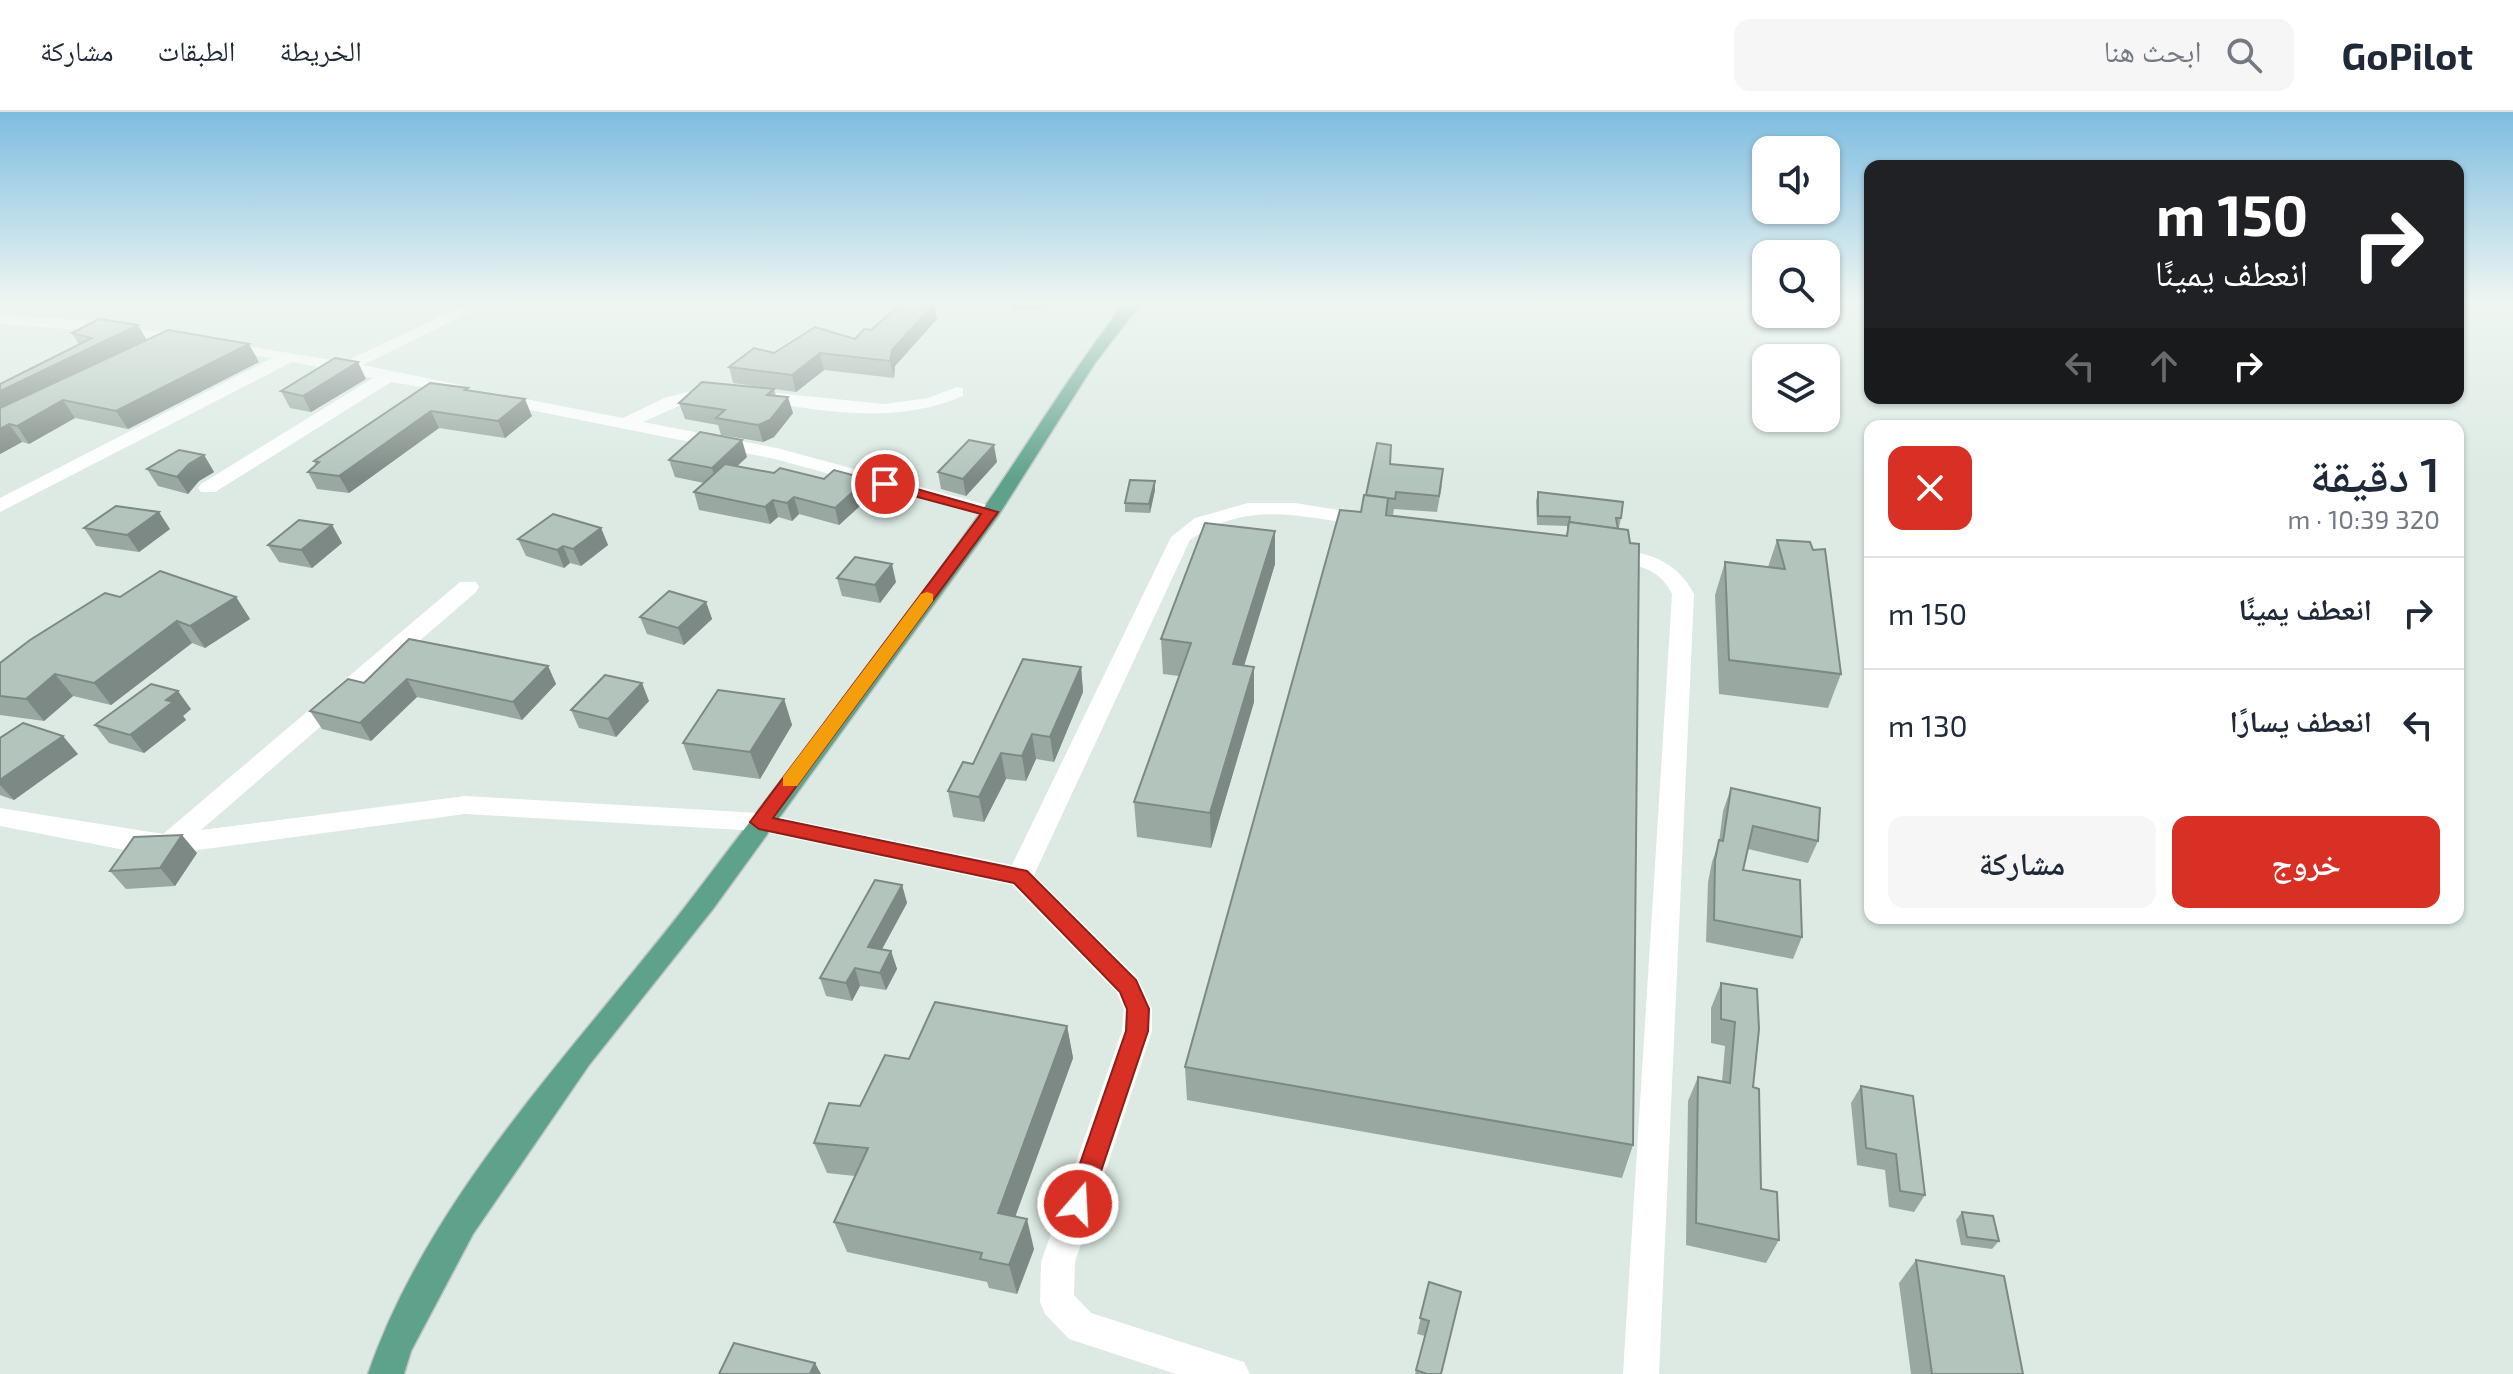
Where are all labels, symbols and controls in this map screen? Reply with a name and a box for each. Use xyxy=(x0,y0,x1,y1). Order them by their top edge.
search box xyxy=(1734,19,2294,91)
text: ابحث هنا xyxy=(2103,32,2202,68)
text: GoPilot xyxy=(2342,32,2473,78)
text: مشاركة xyxy=(40,33,114,67)
text: الطبقات xyxy=(158,33,235,67)
text: الخريطة xyxy=(279,33,362,67)
icon: search xyxy=(2222,33,2266,77)
map controls xyxy=(1752,136,1840,432)
button: sound xyxy=(1752,136,1840,224)
text: 150 m xyxy=(2156,180,2308,247)
icon: right xyxy=(2336,192,2440,296)
button: search xyxy=(1752,240,1840,328)
text: انعطف يمينًا xyxy=(2155,250,2308,293)
button: layers xyxy=(1752,344,1840,432)
icon: left xyxy=(2058,344,2102,388)
icon: ahead xyxy=(2142,344,2186,388)
icon: right xyxy=(2226,344,2270,388)
text: 1 دقيقة xyxy=(2310,444,2440,502)
button: close xyxy=(1888,446,1972,530)
pin xyxy=(851,450,919,518)
icon: arrive xyxy=(863,462,907,506)
text: 320 m · 10:39 xyxy=(2287,503,2440,534)
text: انعطف يمينًا xyxy=(2238,590,2372,626)
icon: right xyxy=(2396,591,2440,635)
text: 150 m xyxy=(1888,595,1967,631)
text: انعطف يسارًا xyxy=(2230,702,2372,738)
icon: left xyxy=(2396,703,2440,747)
text: 130 m xyxy=(1888,707,1968,743)
button: مشاركة xyxy=(1888,816,2156,908)
button: خروج xyxy=(2172,816,2440,908)
position arrow xyxy=(1036,1162,1120,1246)

